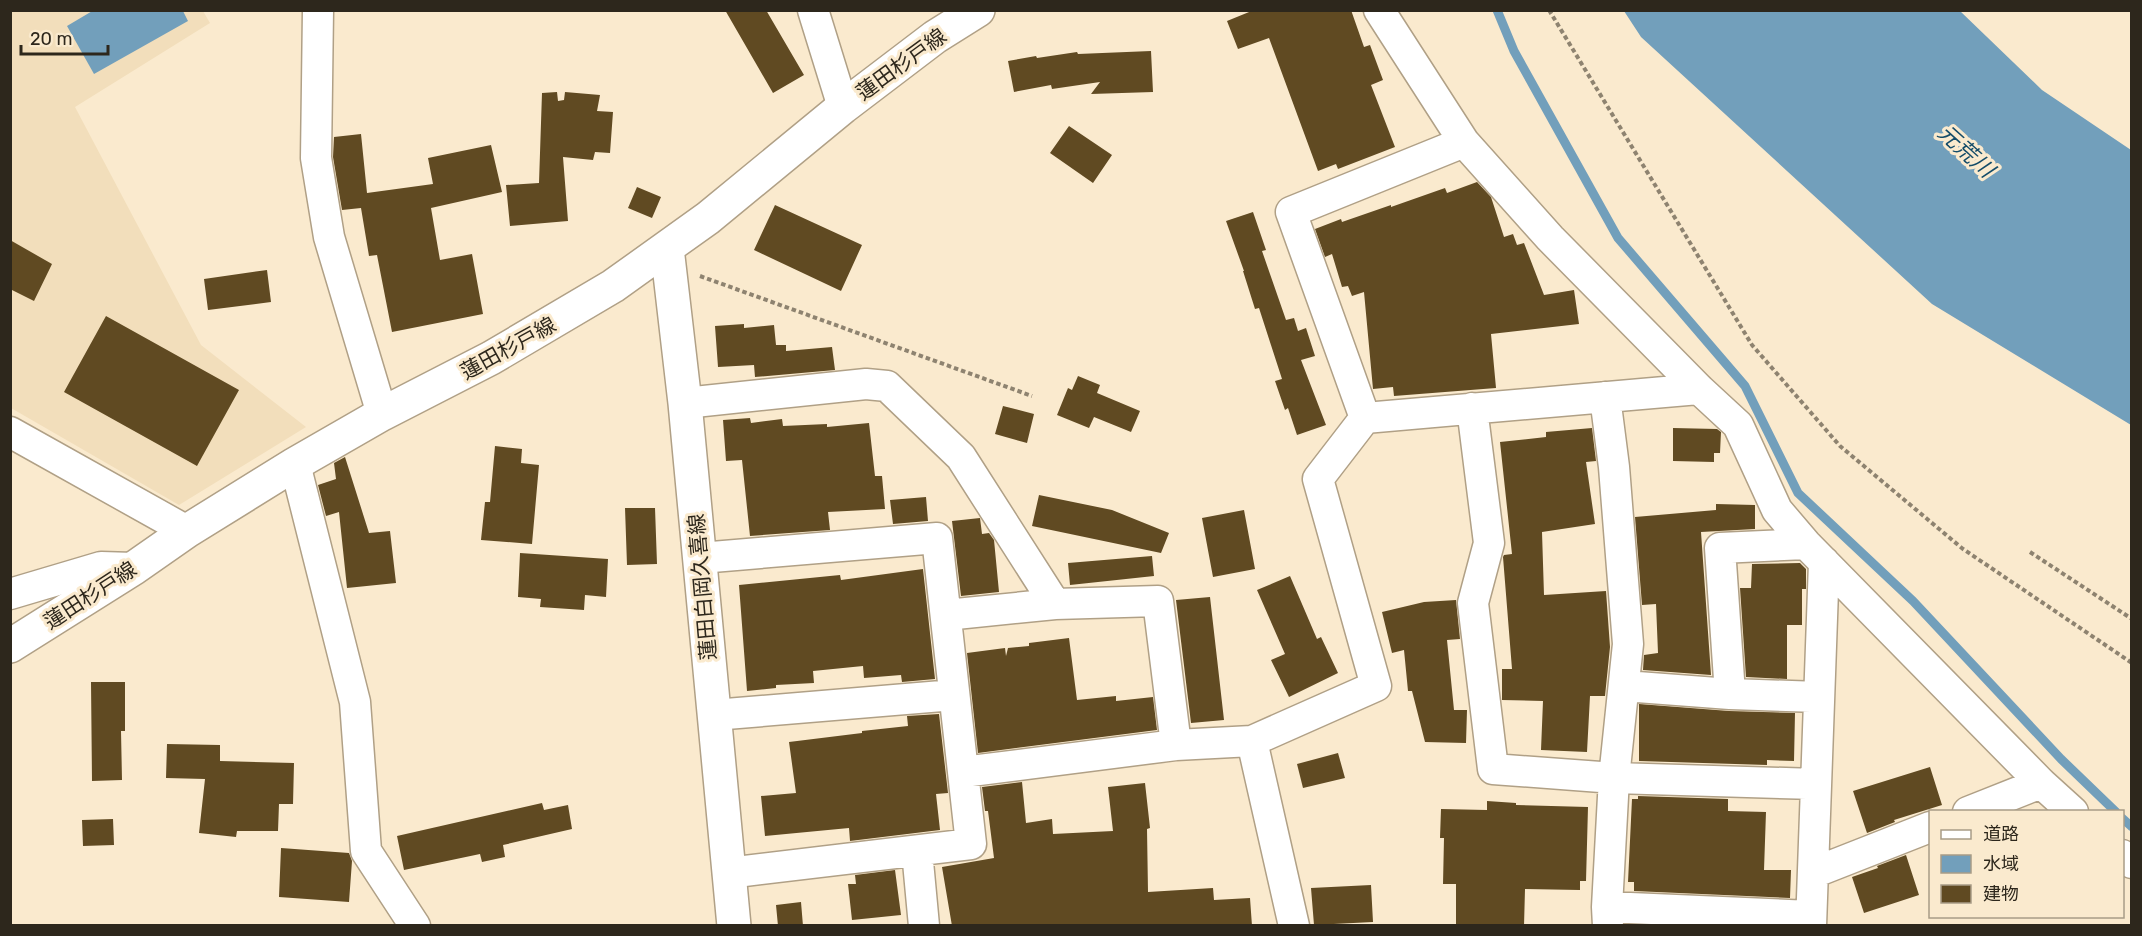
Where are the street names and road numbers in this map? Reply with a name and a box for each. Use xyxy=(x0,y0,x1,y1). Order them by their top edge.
street label: 蓮田杉戸線 xyxy=(851,23,951,105)
street label: 蓮田杉戸線 xyxy=(456,312,560,384)
street label: 蓮田白岡久喜線 xyxy=(683,513,721,661)
street label: 蓮田杉戸線 xyxy=(39,556,141,634)

